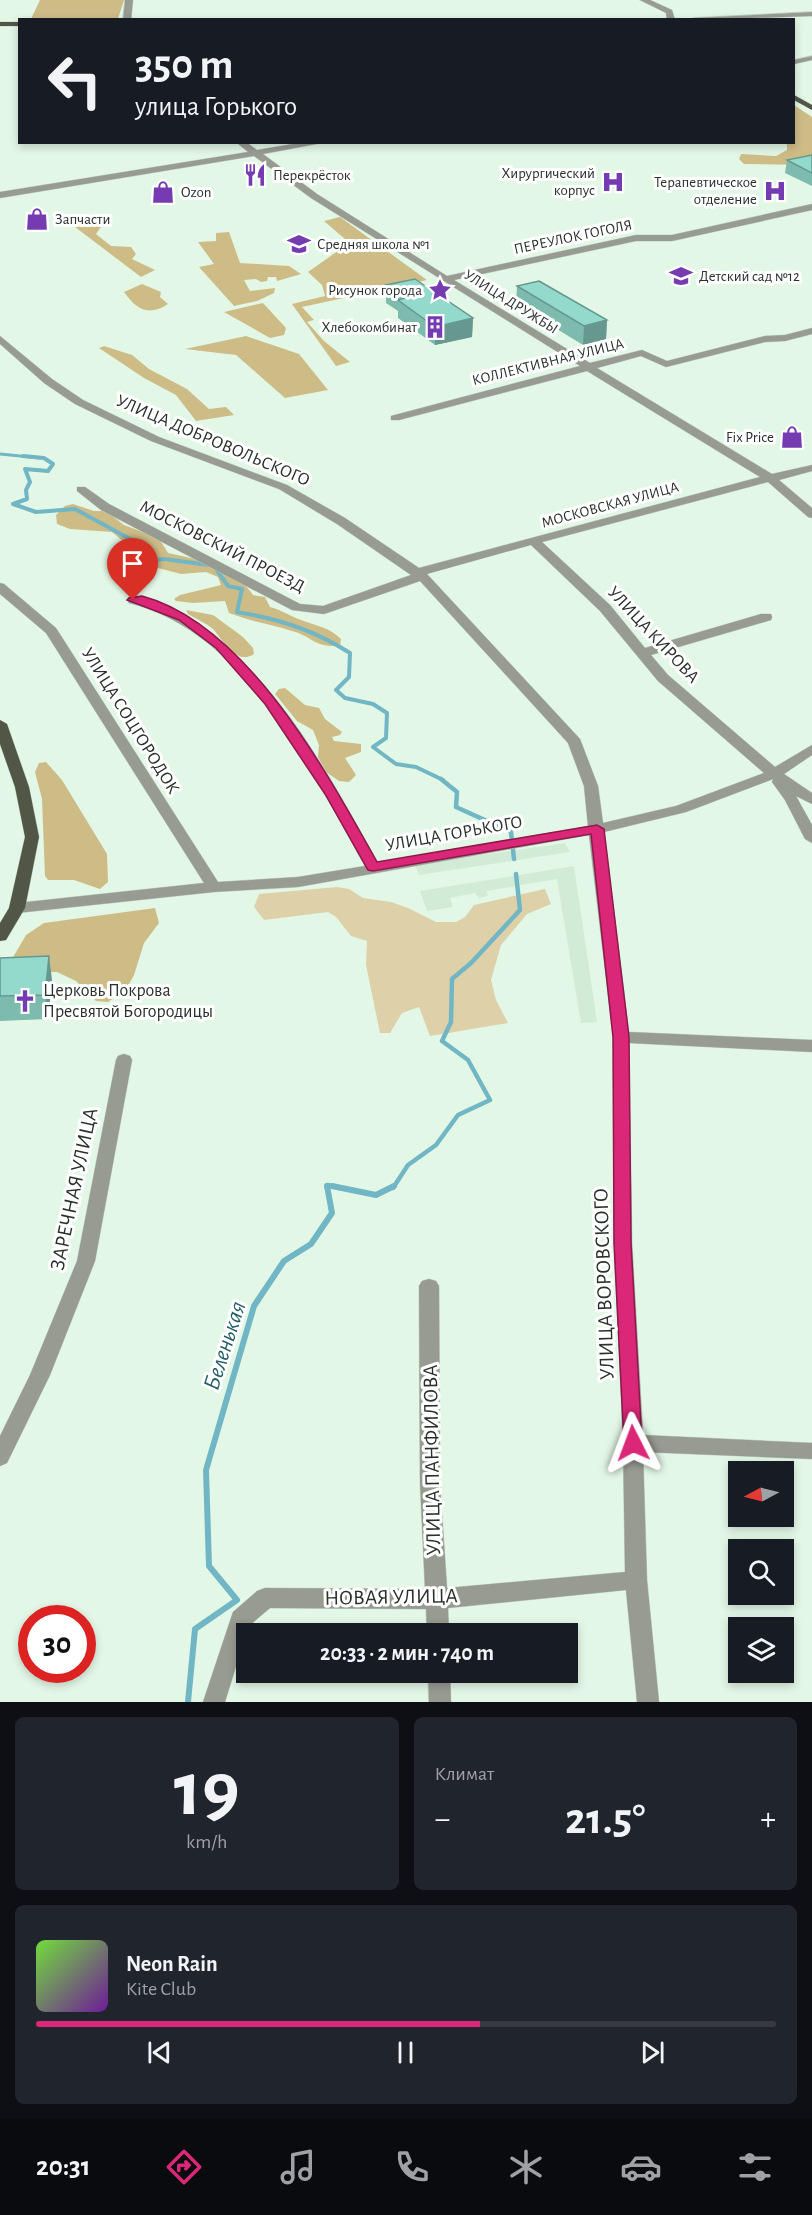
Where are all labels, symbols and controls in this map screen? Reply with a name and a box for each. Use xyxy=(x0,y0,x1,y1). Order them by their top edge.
icon: left xyxy=(36,42,114,120)
text: 350 m xyxy=(135,44,233,86)
text: улица Горького xyxy=(135,93,297,120)
restaurant icon: Перекрёсток xyxy=(242,162,268,188)
place label: Хирургический корпус xyxy=(502,166,595,198)
place label: Перекрёсток xyxy=(273,168,351,183)
hospital icon: Хирургический корпус xyxy=(600,169,626,195)
place label: Терапевтическое отделение xyxy=(654,175,757,207)
hospital icon: Терапевтическое отделение xyxy=(762,178,788,204)
shop icon: Ozon xyxy=(150,179,176,205)
place label: Ozon xyxy=(181,185,211,200)
shop icon: Запчасти xyxy=(24,206,50,232)
place label: Запчасти xyxy=(55,212,110,227)
street label: ПЕРЕУЛОК ГОГОЛЯ xyxy=(512,217,634,257)
school or university icon: Средняя школа №1 xyxy=(286,231,312,257)
place label: Средняя школа №1 xyxy=(317,237,430,252)
school or university icon: Детский сад №12 xyxy=(668,263,694,289)
street label: УЛИЦА ДРУЖБЫ xyxy=(462,267,560,337)
place label: Детский сад №12 xyxy=(699,269,800,284)
place icon: Рисунок города xyxy=(427,277,453,303)
place label: Рисунок города xyxy=(328,283,422,298)
building icon: Хлебокомбинат xyxy=(422,314,448,340)
place label: Хлебокомбинат xyxy=(322,320,418,335)
street label: КОЛЛЕКТИВНАЯ УЛИЦА xyxy=(471,336,626,388)
street label: УЛИЦА ДОБРОВОЛЬСКОГО xyxy=(113,392,313,490)
shop icon: Fix Price xyxy=(779,424,805,450)
place label: Fix Price xyxy=(726,430,774,445)
street label: МОСКОВСКАЯ УЛИЦА xyxy=(540,479,680,531)
street label: МОСКОВСКИЙ ПРОЕЗД xyxy=(137,496,308,596)
pin xyxy=(107,538,158,600)
icon: arrive xyxy=(116,547,149,580)
street label: УЛИЦА КИРОВА xyxy=(604,583,702,687)
street label: УЛИЦА СОЦГОРОДОК xyxy=(78,645,183,798)
street label: УЛИЦА ГОРЬКОГО xyxy=(384,813,524,855)
place label: Церковь Покрова Пресвятой Богородицы xyxy=(43,982,213,1021)
church icon: Церковь Покрова Пресвятой Богородицы xyxy=(12,988,38,1014)
street label: ЗАРЕЧНАЯ УЛИЦА xyxy=(47,1106,101,1272)
street label: УЛИЦА ВОРОВСКОГО xyxy=(590,1188,618,1380)
water label: Беленькая xyxy=(199,1299,251,1393)
street label: УЛИЦА ПАНФИЛОВА xyxy=(420,1364,444,1556)
position arrow xyxy=(601,1411,665,1475)
north arrow xyxy=(728,1461,794,1527)
map controls xyxy=(728,1461,794,1683)
button: search xyxy=(728,1539,794,1605)
street label: НОВАЯ УЛИЦА xyxy=(324,1585,458,1609)
speed limit sign: 30 xyxy=(18,1605,96,1683)
button: layers xyxy=(728,1617,794,1683)
text: 20:33 · 2 мин · 740 m xyxy=(320,1642,494,1664)
text: 19 xyxy=(174,1752,240,1830)
text: Климат xyxy=(435,1764,494,1784)
text: 21.5° xyxy=(565,1797,645,1842)
text: − xyxy=(435,1803,450,1836)
text: + xyxy=(760,1803,776,1836)
text: km/h xyxy=(186,1832,227,1852)
text: Neon Rain xyxy=(126,1953,218,1975)
text: Kite Club xyxy=(126,1979,196,1999)
icon: previous xyxy=(143,2036,176,2069)
icon: pause xyxy=(389,2036,422,2069)
icon: next xyxy=(636,2036,669,2069)
icon: directions xyxy=(163,2146,205,2188)
icon: music xyxy=(277,2146,319,2188)
icon: phone xyxy=(391,2146,433,2188)
icon: climate xyxy=(505,2146,547,2188)
icon: car xyxy=(620,2146,662,2188)
icon: filters xyxy=(734,2146,776,2188)
text: 20:31 xyxy=(36,2153,90,2180)

